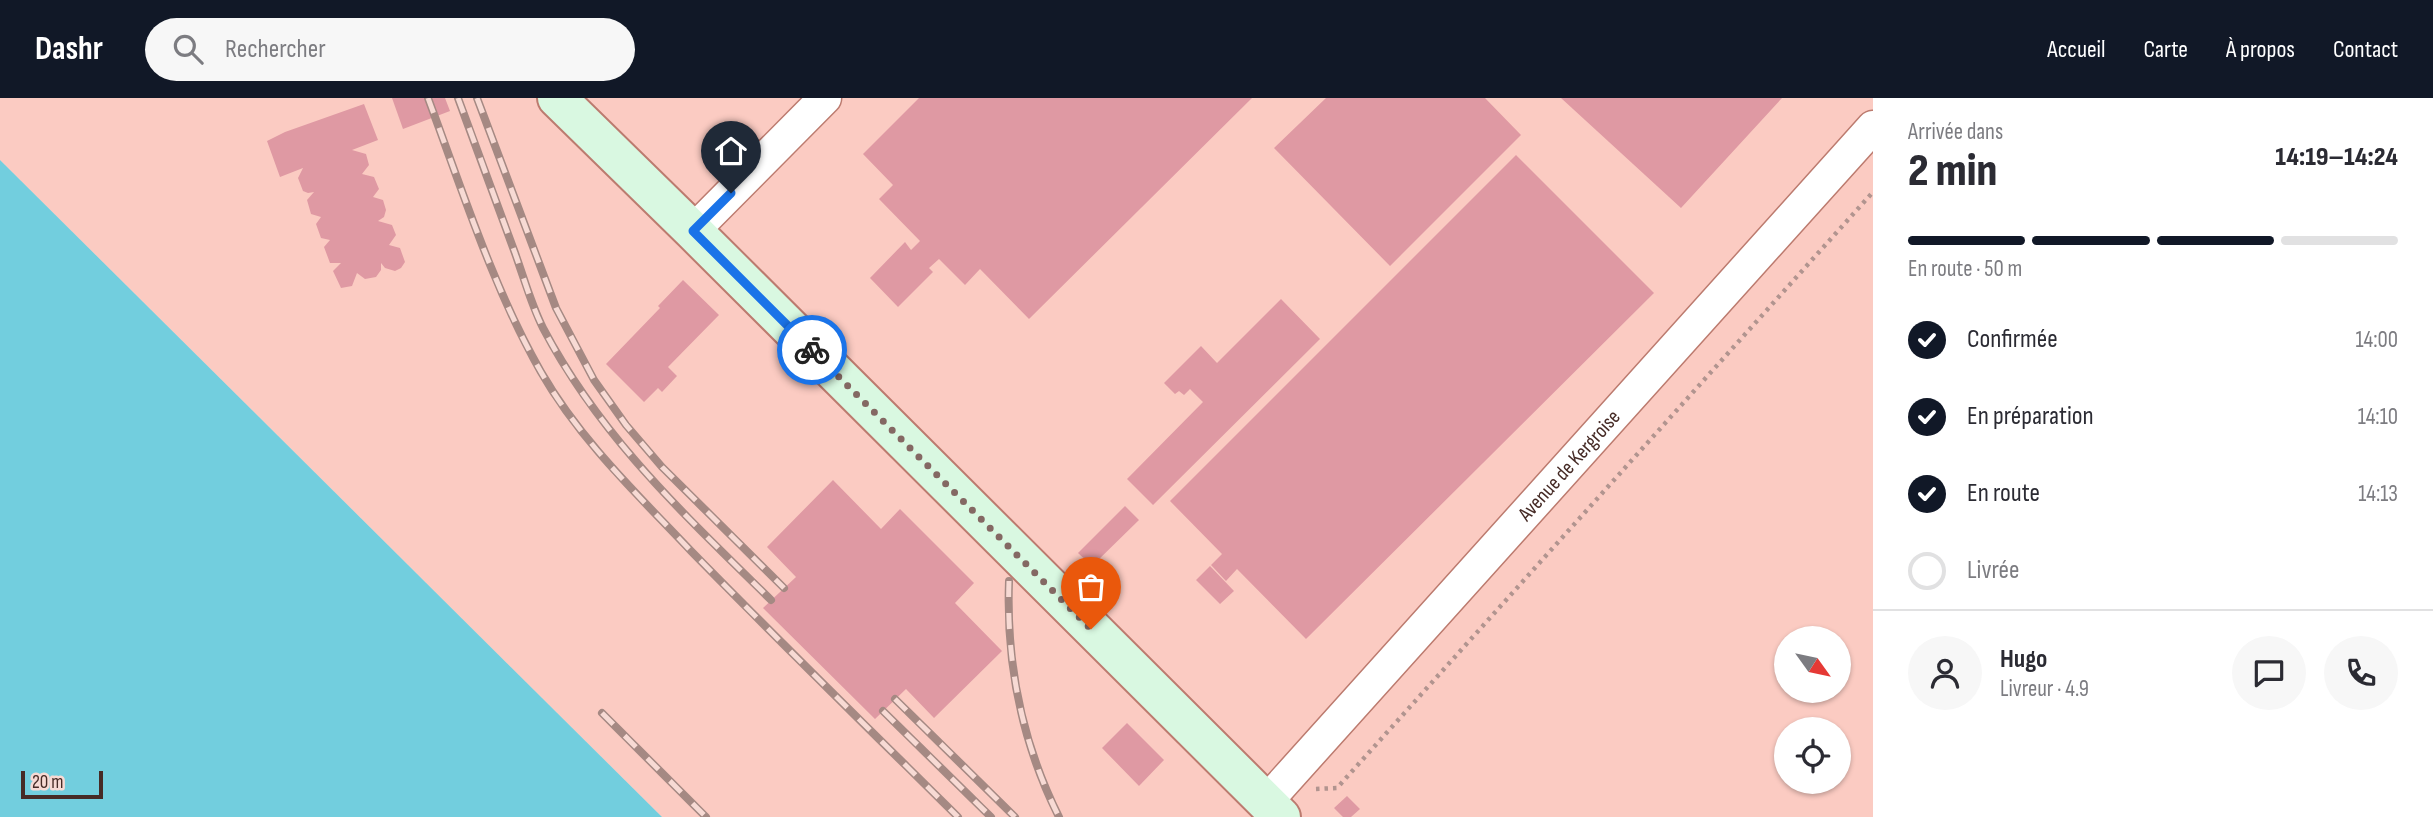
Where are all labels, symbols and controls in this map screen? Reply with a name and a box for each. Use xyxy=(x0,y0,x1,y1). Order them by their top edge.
search box xyxy=(145,18,635,81)
text: Dashr xyxy=(35,29,103,69)
icon: search xyxy=(169,30,207,68)
text: Rechercher xyxy=(225,34,326,65)
text: Accueil xyxy=(2047,35,2106,64)
text: Carte xyxy=(2144,35,2188,64)
text: À propos xyxy=(2226,35,2295,64)
text: Contact xyxy=(2333,35,2398,64)
text: Arrivée dans xyxy=(1908,118,2003,146)
pin xyxy=(701,121,761,193)
icon: home xyxy=(712,132,750,170)
text: 14:19–14:24 xyxy=(2275,142,2398,173)
text: 2 min xyxy=(1908,144,1997,199)
text: En route · 50 m xyxy=(1908,255,2022,283)
courier xyxy=(777,315,847,385)
icon: check xyxy=(1908,321,1946,359)
text: Confirmée xyxy=(1967,324,2058,355)
text: 14:00 xyxy=(2355,326,2398,354)
icon: bike xyxy=(793,331,831,369)
icon: check xyxy=(1908,398,1946,436)
text: En préparation xyxy=(1967,401,2094,432)
text: 14:10 xyxy=(2358,403,2398,431)
street label: Avenue de Kergroise xyxy=(1512,405,1626,527)
icon: check xyxy=(1908,475,1946,513)
text: En route xyxy=(1967,478,2040,509)
text: 14:13 xyxy=(2358,480,2398,508)
text: Livrée xyxy=(1967,555,2019,586)
pin xyxy=(1061,557,1121,629)
icon: bag xyxy=(1072,568,1110,606)
north arrow xyxy=(1774,626,1852,704)
map controls xyxy=(1774,626,1851,794)
button: person xyxy=(1908,636,1982,710)
button: chat xyxy=(2232,636,2306,710)
button: phone xyxy=(2324,636,2398,710)
text: Hugo xyxy=(2000,644,2047,675)
text: Livreur · 4.9 xyxy=(2000,675,2089,703)
button: locate xyxy=(1774,717,1851,794)
scale bar xyxy=(21,768,103,800)
text: 20 m xyxy=(32,771,64,794)

